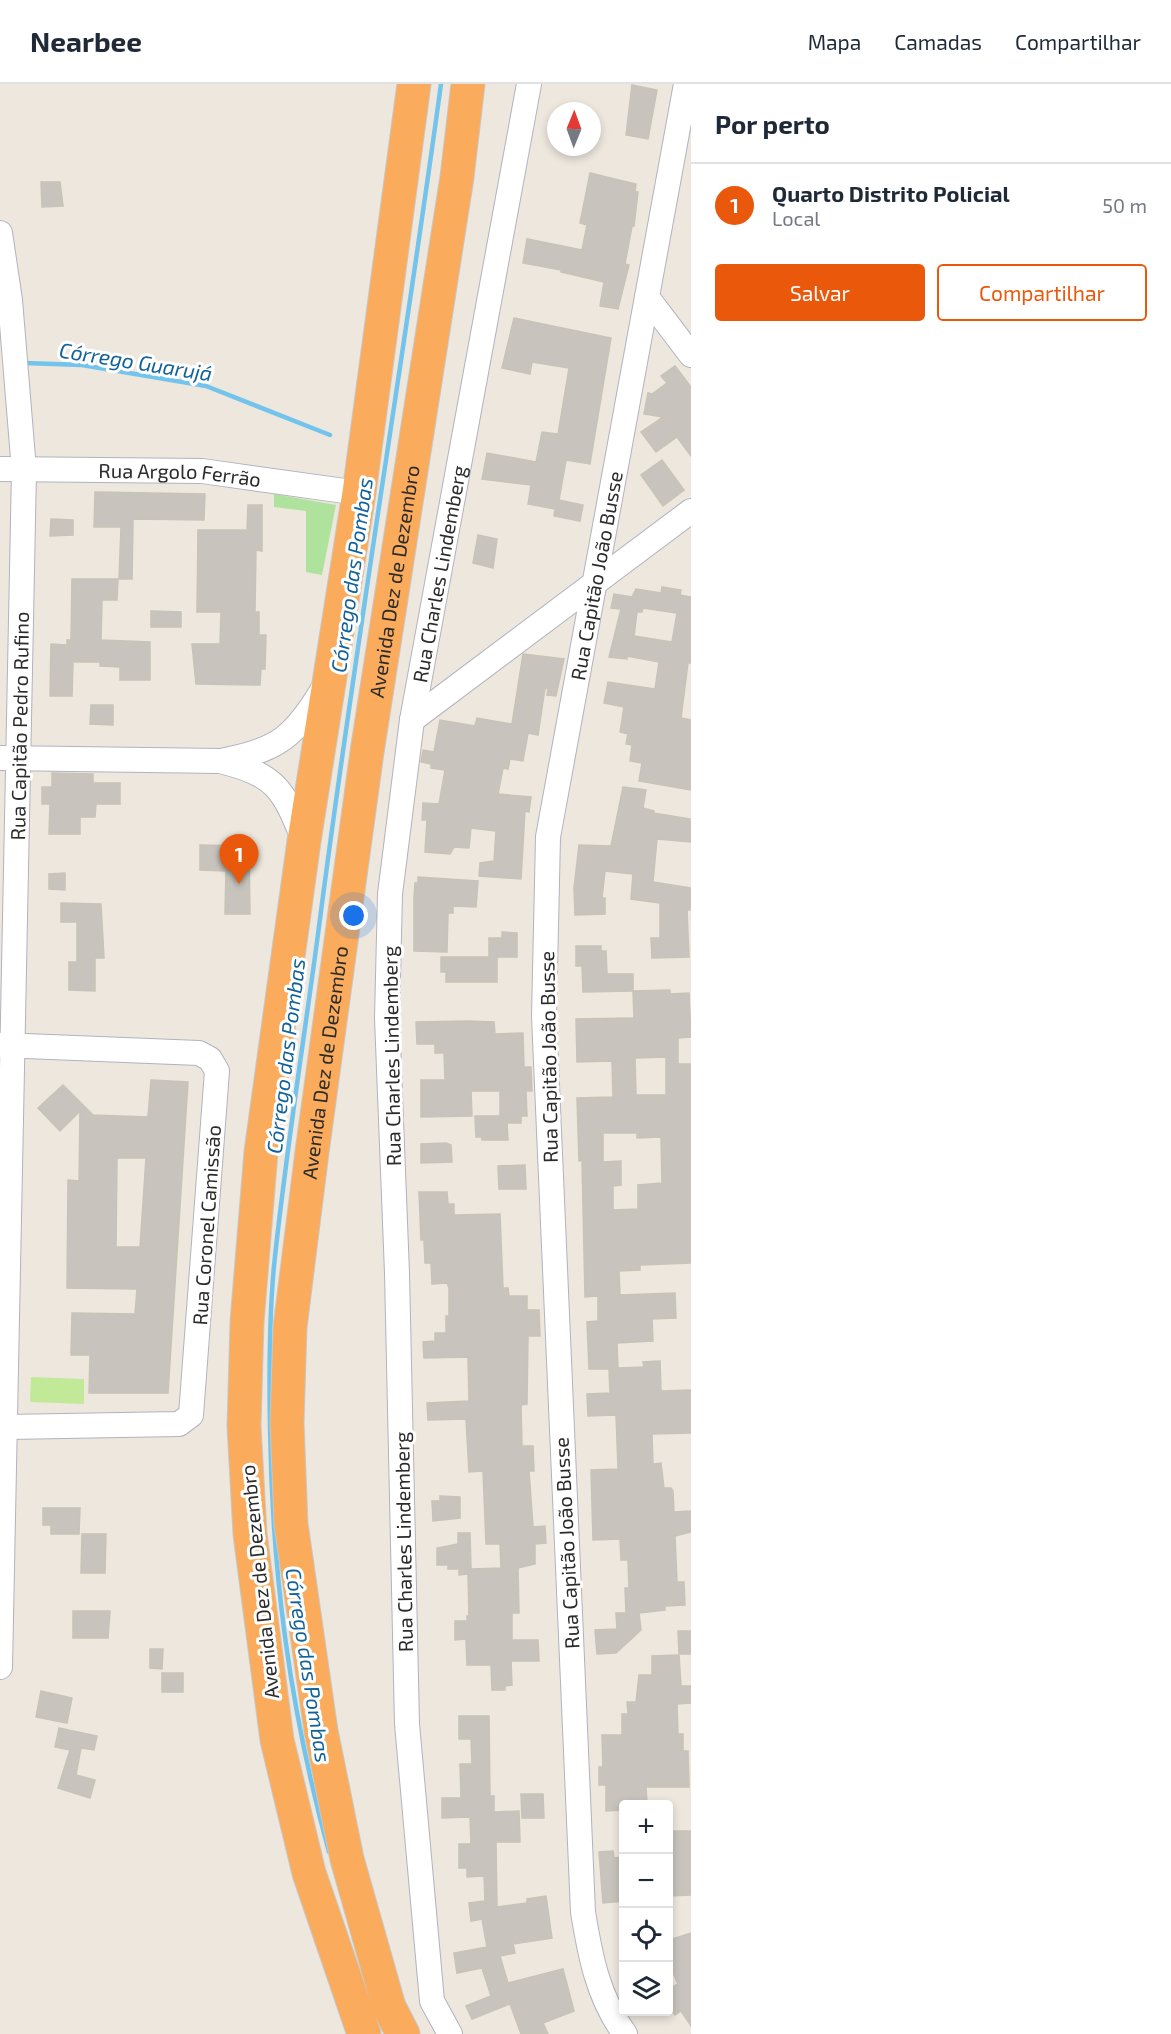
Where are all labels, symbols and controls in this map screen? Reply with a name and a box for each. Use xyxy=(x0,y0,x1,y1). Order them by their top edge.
text: Nearbee xyxy=(30,24,142,58)
text: Mapa xyxy=(808,29,861,54)
text: Camadas xyxy=(894,29,982,54)
text: Compartilhar xyxy=(1015,29,1141,54)
north arrow xyxy=(547,102,601,156)
text: Por perto xyxy=(715,108,830,139)
text: Quarto Distrito Policial xyxy=(772,180,1010,206)
text: 1 xyxy=(730,193,739,217)
text: 50 m xyxy=(1102,193,1147,217)
text: Local xyxy=(772,206,820,230)
button: Salvar xyxy=(715,264,925,321)
button: Compartilhar xyxy=(937,264,1147,321)
water label: Córrego Guarujá xyxy=(58,337,214,386)
street label: Rua Argolo Ferrão xyxy=(98,458,263,491)
street label: Avenida Dez de Dezembro xyxy=(364,463,424,699)
street label: Rua Charles Lindemberg xyxy=(407,463,471,685)
street label: Rua Capitão João Busse xyxy=(565,469,627,682)
water label: Córrego das Pombas xyxy=(325,476,377,674)
street label: Rua Capitão Pedro Rufino xyxy=(5,611,33,841)
pin: 1 xyxy=(220,834,258,884)
your location xyxy=(339,901,368,930)
street label: Avenida Dez de Dezembro xyxy=(297,944,352,1180)
street label: Rua Charles Lindemberg xyxy=(377,946,405,1166)
street label: Rua Capitão João Busse xyxy=(534,951,562,1163)
water label: Córrego das Pombas xyxy=(261,957,309,1155)
street label: Rua Coronel Camissão xyxy=(187,1124,225,1326)
street label: Rua Charles Lindemberg xyxy=(389,1432,417,1652)
street label: Rua Capitão João Busse xyxy=(548,1437,584,1649)
street label: Avenida Dez de Dezembro xyxy=(235,1464,283,1700)
water label: Córrego das Pombas xyxy=(281,1566,337,1764)
map controls xyxy=(619,1800,673,2016)
button: + xyxy=(619,1800,673,1854)
button: − xyxy=(619,1854,673,1908)
button: locate xyxy=(619,1908,673,1962)
button: layers xyxy=(619,1962,673,2016)

